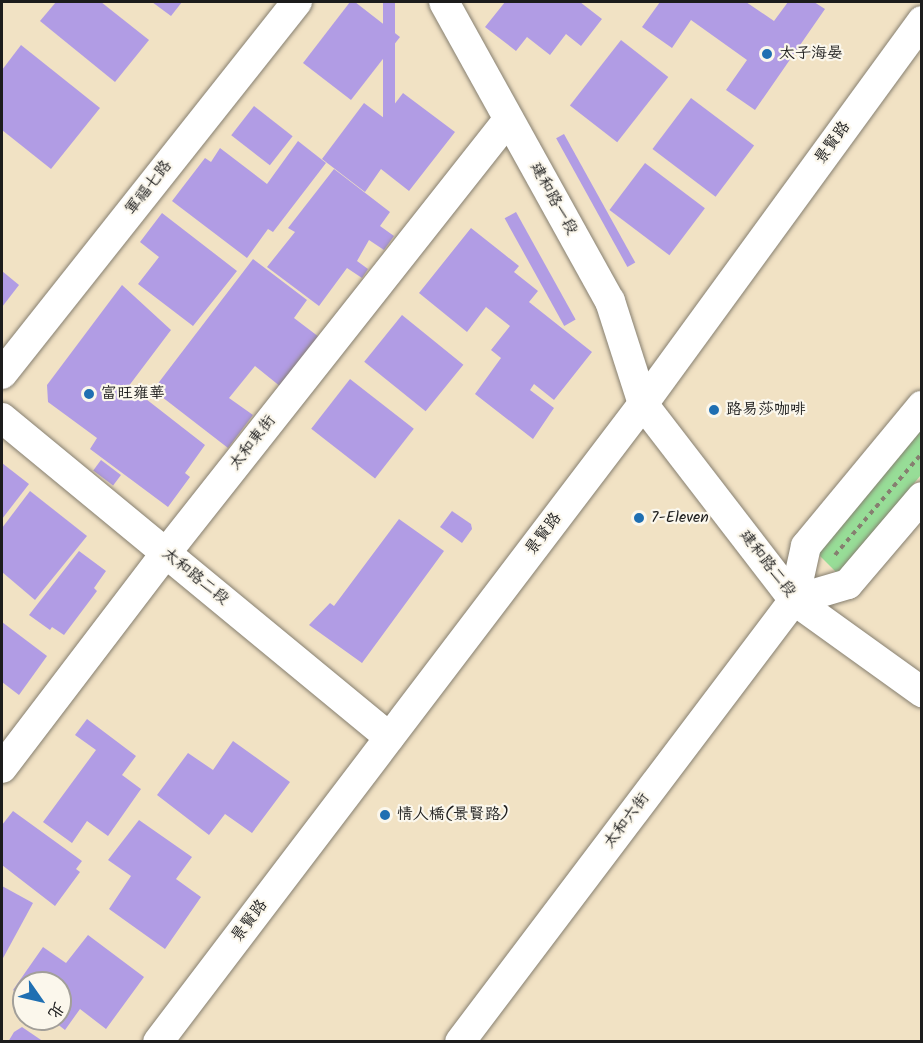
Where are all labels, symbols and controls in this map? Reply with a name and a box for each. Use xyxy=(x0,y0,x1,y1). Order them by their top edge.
place label: 太子海晏 xyxy=(779,44,843,64)
marker: 太子海晏 xyxy=(760,47,774,61)
street label: 景賢路 xyxy=(811,118,855,168)
street label: 軍福七路 xyxy=(122,157,176,219)
street label: 建和路一段 xyxy=(525,159,581,239)
place label: 富旺雍華 xyxy=(101,384,165,404)
marker: 富旺雍華 xyxy=(82,387,96,401)
place label: 路易莎咖啡 xyxy=(726,400,806,420)
marker: 路易莎咖啡 xyxy=(707,403,721,417)
street label: 太和東街 xyxy=(226,412,280,474)
place label: 7-Eleven xyxy=(651,508,709,528)
street label: 景賢路 xyxy=(522,509,566,559)
marker: 7-Eleven xyxy=(632,511,646,525)
street label: 建和路二段 xyxy=(735,527,799,601)
street label: 太和路二段 xyxy=(158,544,232,610)
street label: 太和六街 xyxy=(600,790,654,852)
place label: 情人橋(景賢路) xyxy=(397,805,509,825)
marker: 情人橋(景賢路) xyxy=(378,808,392,822)
street label: 景賢路 xyxy=(228,896,272,946)
north arrow xyxy=(12,971,72,1031)
text: 北 xyxy=(41,997,71,1024)

